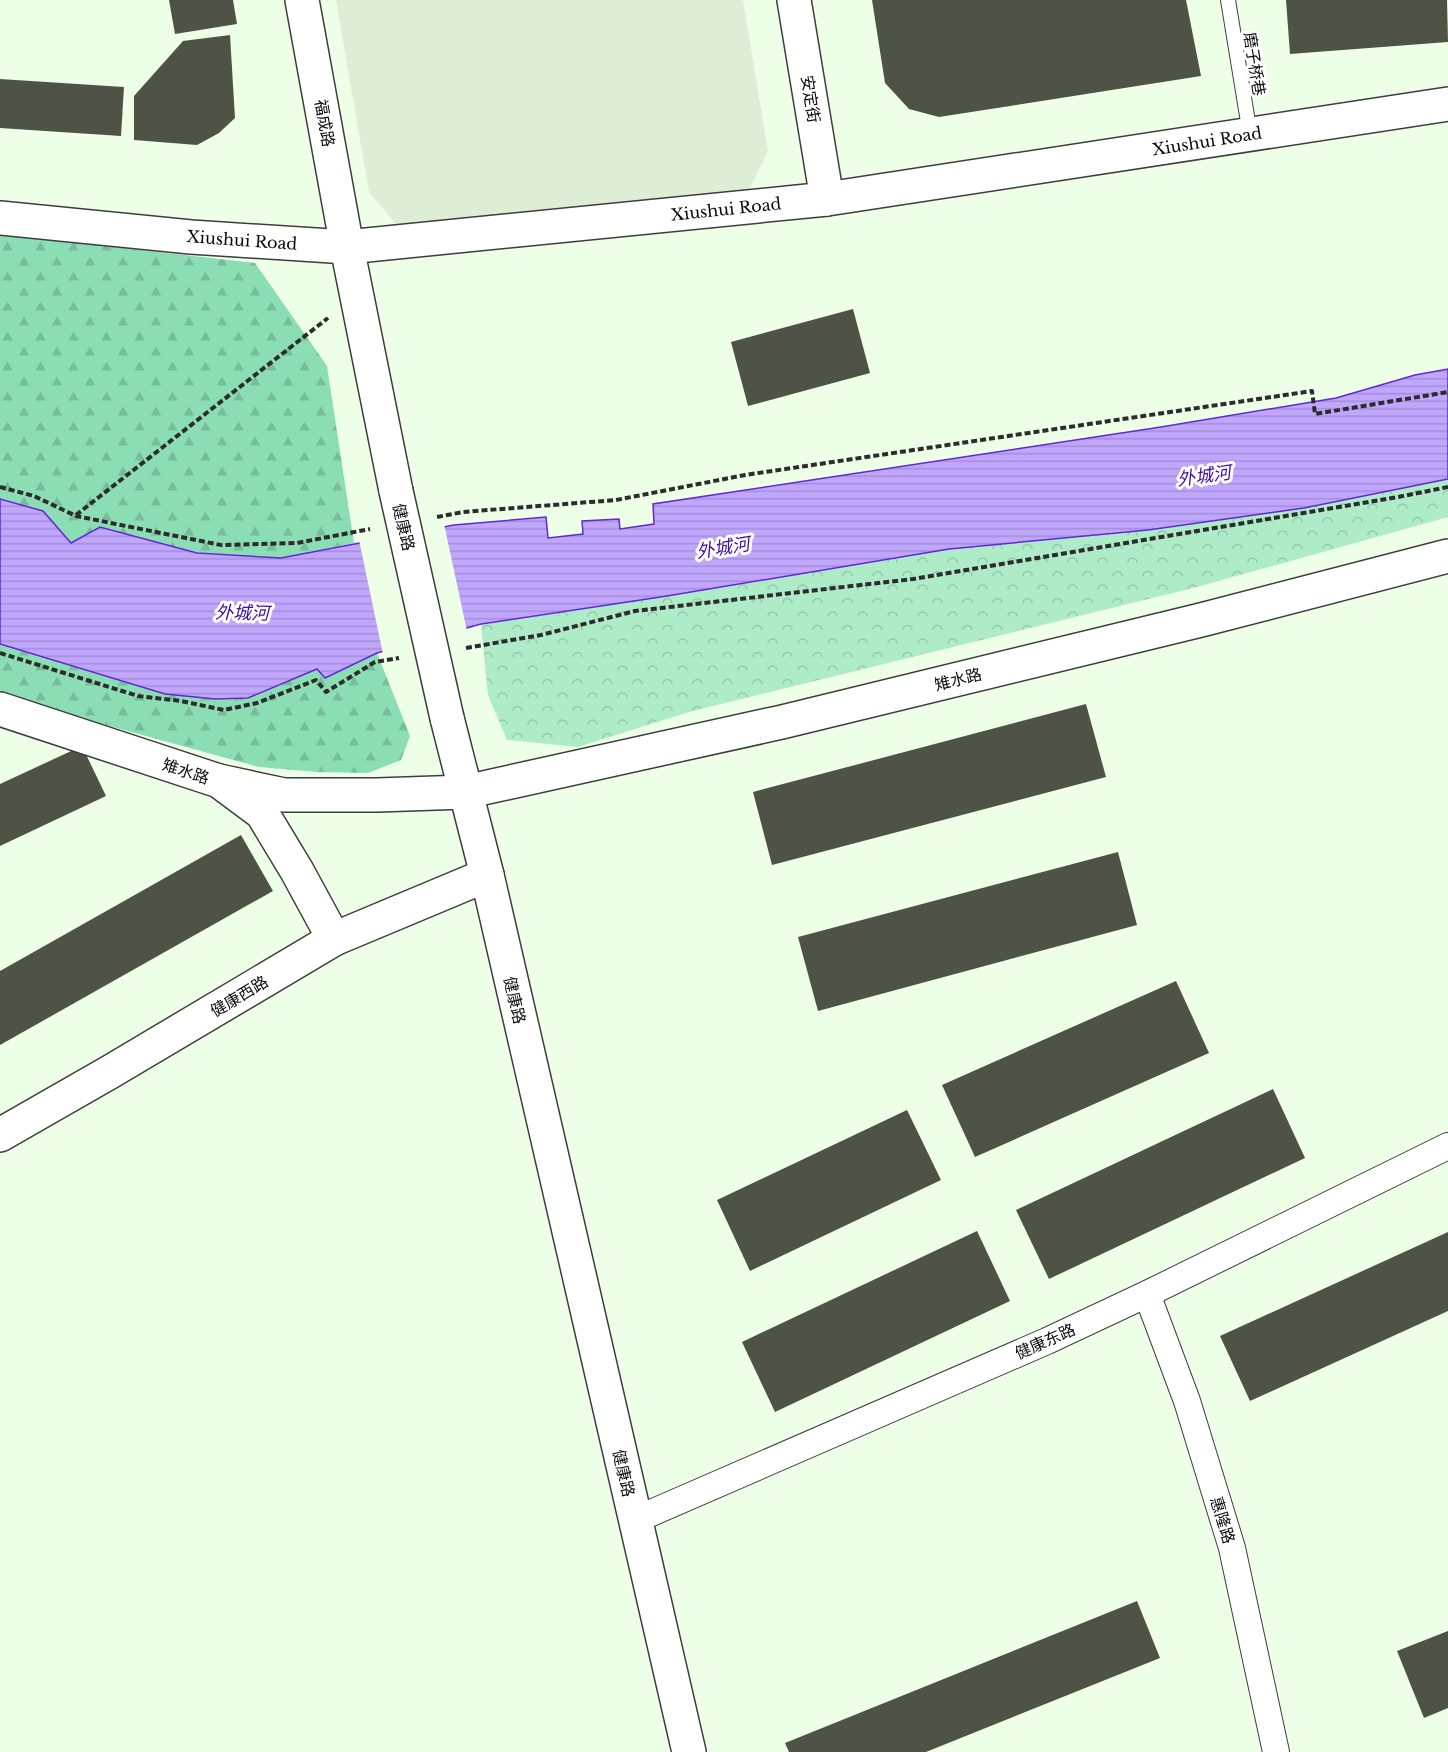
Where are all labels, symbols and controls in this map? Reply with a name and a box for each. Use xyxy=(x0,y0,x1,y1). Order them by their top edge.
street label: 磨子桥巷 xyxy=(1240,31,1270,97)
street label: 安定街 xyxy=(797,74,825,124)
street label: 福成路 xyxy=(311,98,339,148)
street label: Xiushui Road xyxy=(1151,122,1264,160)
street label: Xiushui Road xyxy=(670,193,782,225)
street label: Xiushui Road xyxy=(186,226,298,254)
water label: 外城河 xyxy=(1176,461,1235,491)
street label: 健康路 xyxy=(389,501,419,553)
water label: 外城河 xyxy=(695,532,754,563)
water label: 外城河 xyxy=(215,602,272,625)
street label: 雉水路 xyxy=(932,663,984,695)
street label: 雉水路 xyxy=(160,754,212,788)
street label: 健康西路 xyxy=(206,971,272,1021)
street label: 健康路 xyxy=(500,974,530,1026)
street label: 健康东路 xyxy=(1012,1319,1078,1363)
street label: 健康路 xyxy=(609,1447,639,1499)
street label: 惠隆路 xyxy=(1206,1494,1240,1546)

